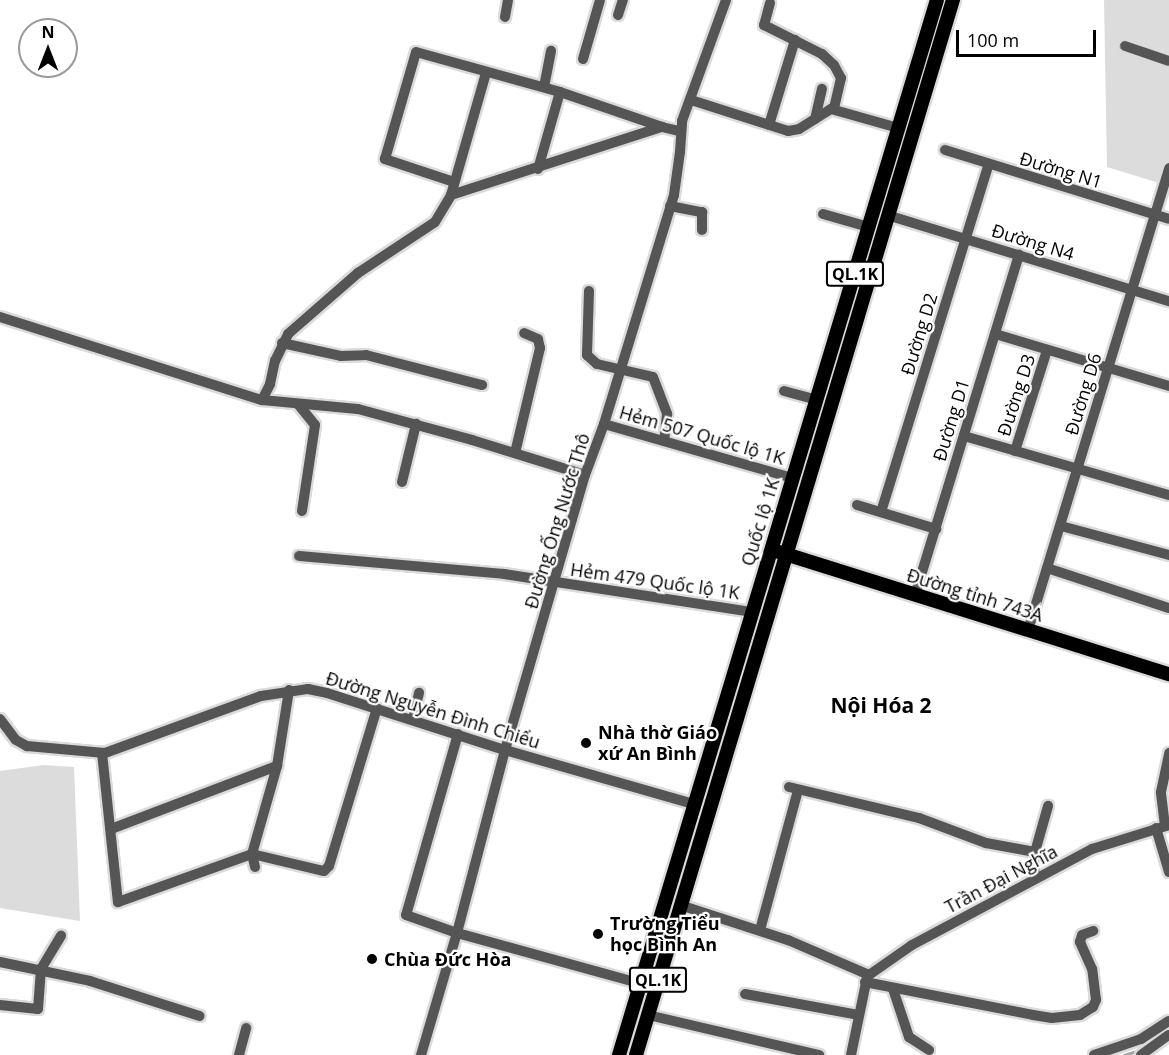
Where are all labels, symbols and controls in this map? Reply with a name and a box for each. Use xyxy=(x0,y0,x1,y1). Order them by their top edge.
north arrow xyxy=(18,18,78,78)
scale bar xyxy=(959,18,1098,56)
text: N xyxy=(41,21,55,43)
text: 100 m xyxy=(967,28,1019,52)
street label: Đường N1 xyxy=(1017,147,1105,193)
street label: Đường N4 xyxy=(989,219,1077,265)
road number: QL.1K xyxy=(825,261,885,287)
street label: Đường D2 xyxy=(896,290,942,378)
street label: Đường D6 xyxy=(1060,350,1106,438)
street label: Đường D3 xyxy=(993,351,1039,439)
street label: Đường D1 xyxy=(928,376,974,464)
street label: Hẻm 507 Quốc lộ 1K xyxy=(617,401,787,469)
street label: Đường Ống Nước Thô xyxy=(520,431,594,611)
street label: Quốc lộ 1K xyxy=(736,476,784,568)
street label: Hẻm 479 Quốc lộ 1K xyxy=(569,558,741,604)
street label: Đường tỉnh 743A xyxy=(904,564,1046,626)
street label: Đường Nguyễn Đình Chiểu xyxy=(323,667,543,753)
district label: Nội Hóa 2 xyxy=(830,692,932,718)
place label: Nhà thờ Giáo xứ An Bình xyxy=(598,722,717,764)
marker: Nhà thờ Giáo xứ An Bình xyxy=(579,736,593,750)
street label: Trần Đại Nghĩa xyxy=(941,840,1061,918)
place label: Trường Tiểu học Bình An xyxy=(610,913,720,956)
marker: Trường Tiểu học Bình An xyxy=(591,927,605,941)
place label: Chùa Đức Hòa xyxy=(384,948,511,970)
marker: Chùa Đức Hòa xyxy=(365,952,379,966)
road number: QL.1K xyxy=(628,967,688,993)

